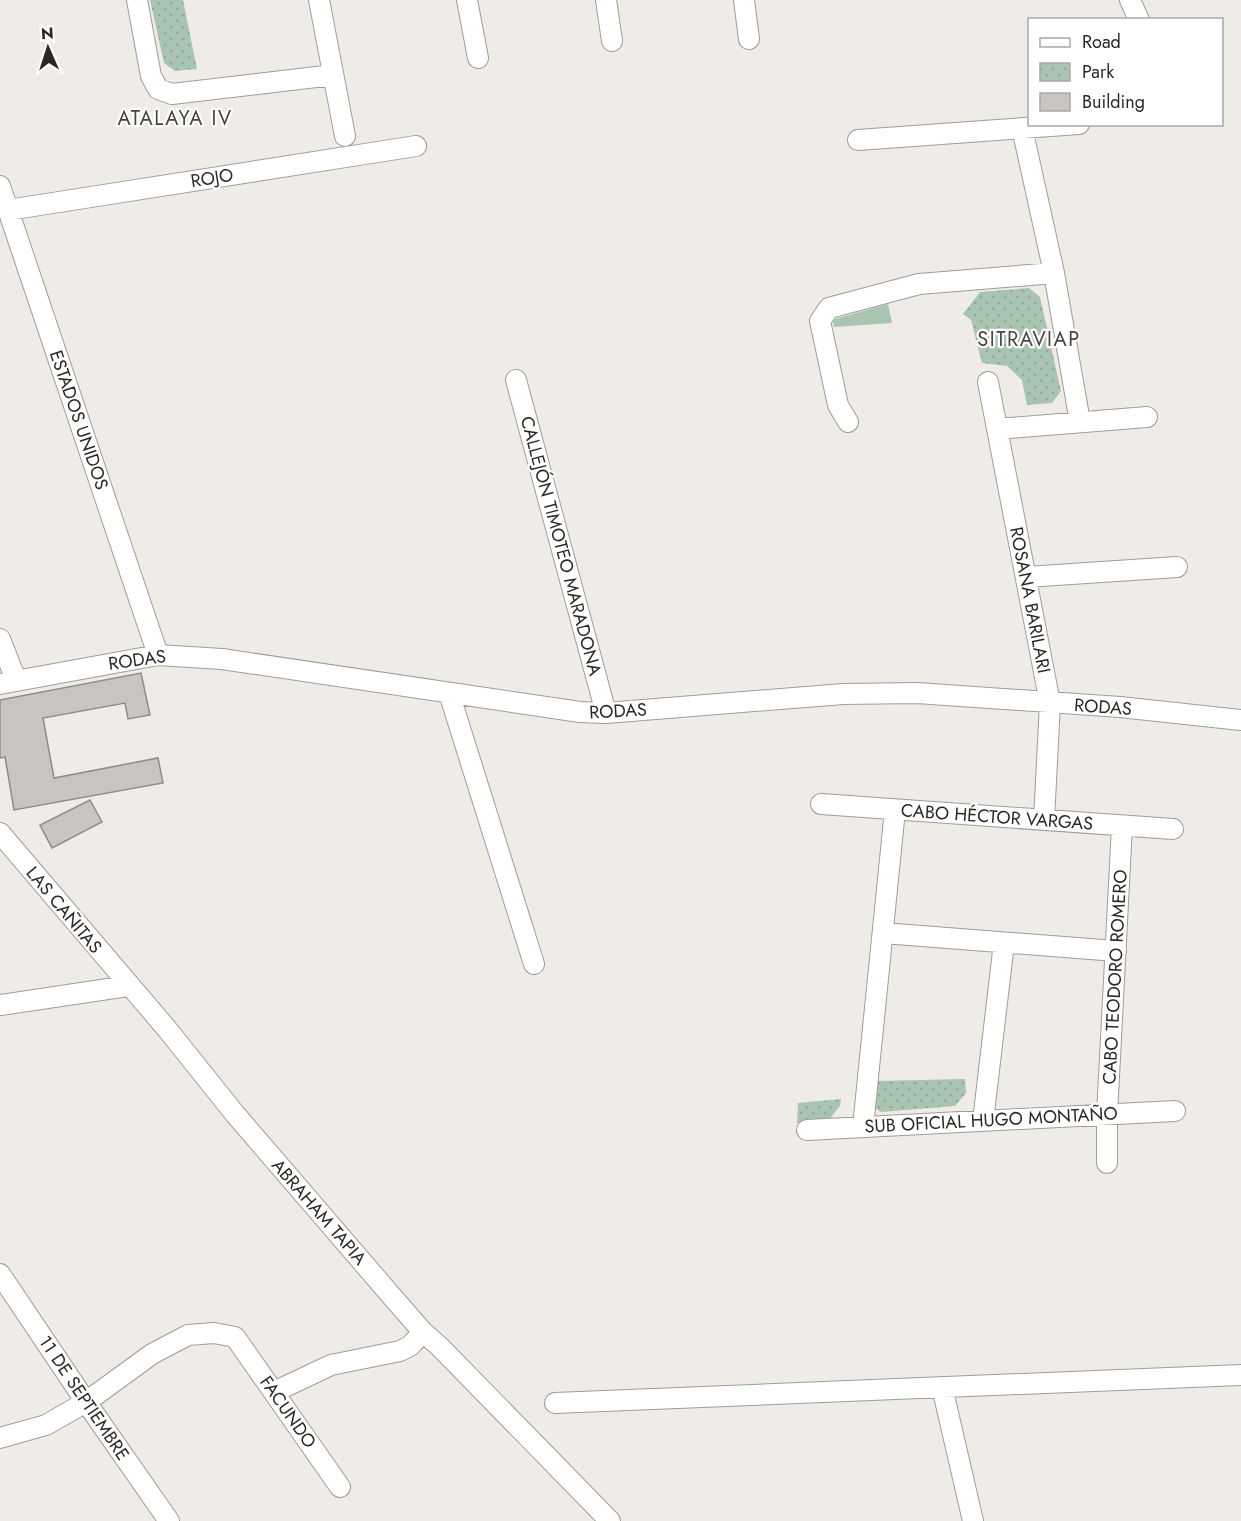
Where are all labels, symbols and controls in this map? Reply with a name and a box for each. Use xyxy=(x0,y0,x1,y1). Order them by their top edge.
north arrow xyxy=(18,18,78,78)
legend xyxy=(1028,18,1223,126)
text: N xyxy=(40,22,54,45)
text: Road xyxy=(1082,29,1121,55)
text: Park xyxy=(1082,59,1114,85)
text: Building xyxy=(1082,89,1145,115)
district label: ATALAYA IV xyxy=(117,104,233,133)
street label: ROJO xyxy=(189,162,235,194)
district label: SITRAVIAP xyxy=(977,325,1081,354)
street label: ESTADOS UNIDOS xyxy=(43,347,115,493)
street label: CALLEJÓN TIMOTEO MARADONA xyxy=(514,413,608,679)
street label: ROSANA BARILARI xyxy=(1003,525,1057,675)
street label: RODAS xyxy=(107,643,168,677)
street label: RODAS xyxy=(1073,692,1133,722)
street label: RODAS xyxy=(588,696,648,725)
street label: CABO HÉCTOR VARGAS xyxy=(900,797,1094,837)
street label: LAS CAÑITAS xyxy=(20,861,108,959)
street label: CABO TEODORO ROMERO xyxy=(1096,869,1134,1085)
street label: SUB OFICIAL HUGO MONTAÑO xyxy=(864,1100,1118,1140)
street label: ABRAHAM TAPIA xyxy=(265,1153,373,1271)
street label: 11 DE SEPTIEMBRE xyxy=(33,1330,135,1466)
street label: FACUNDO xyxy=(254,1371,322,1453)

